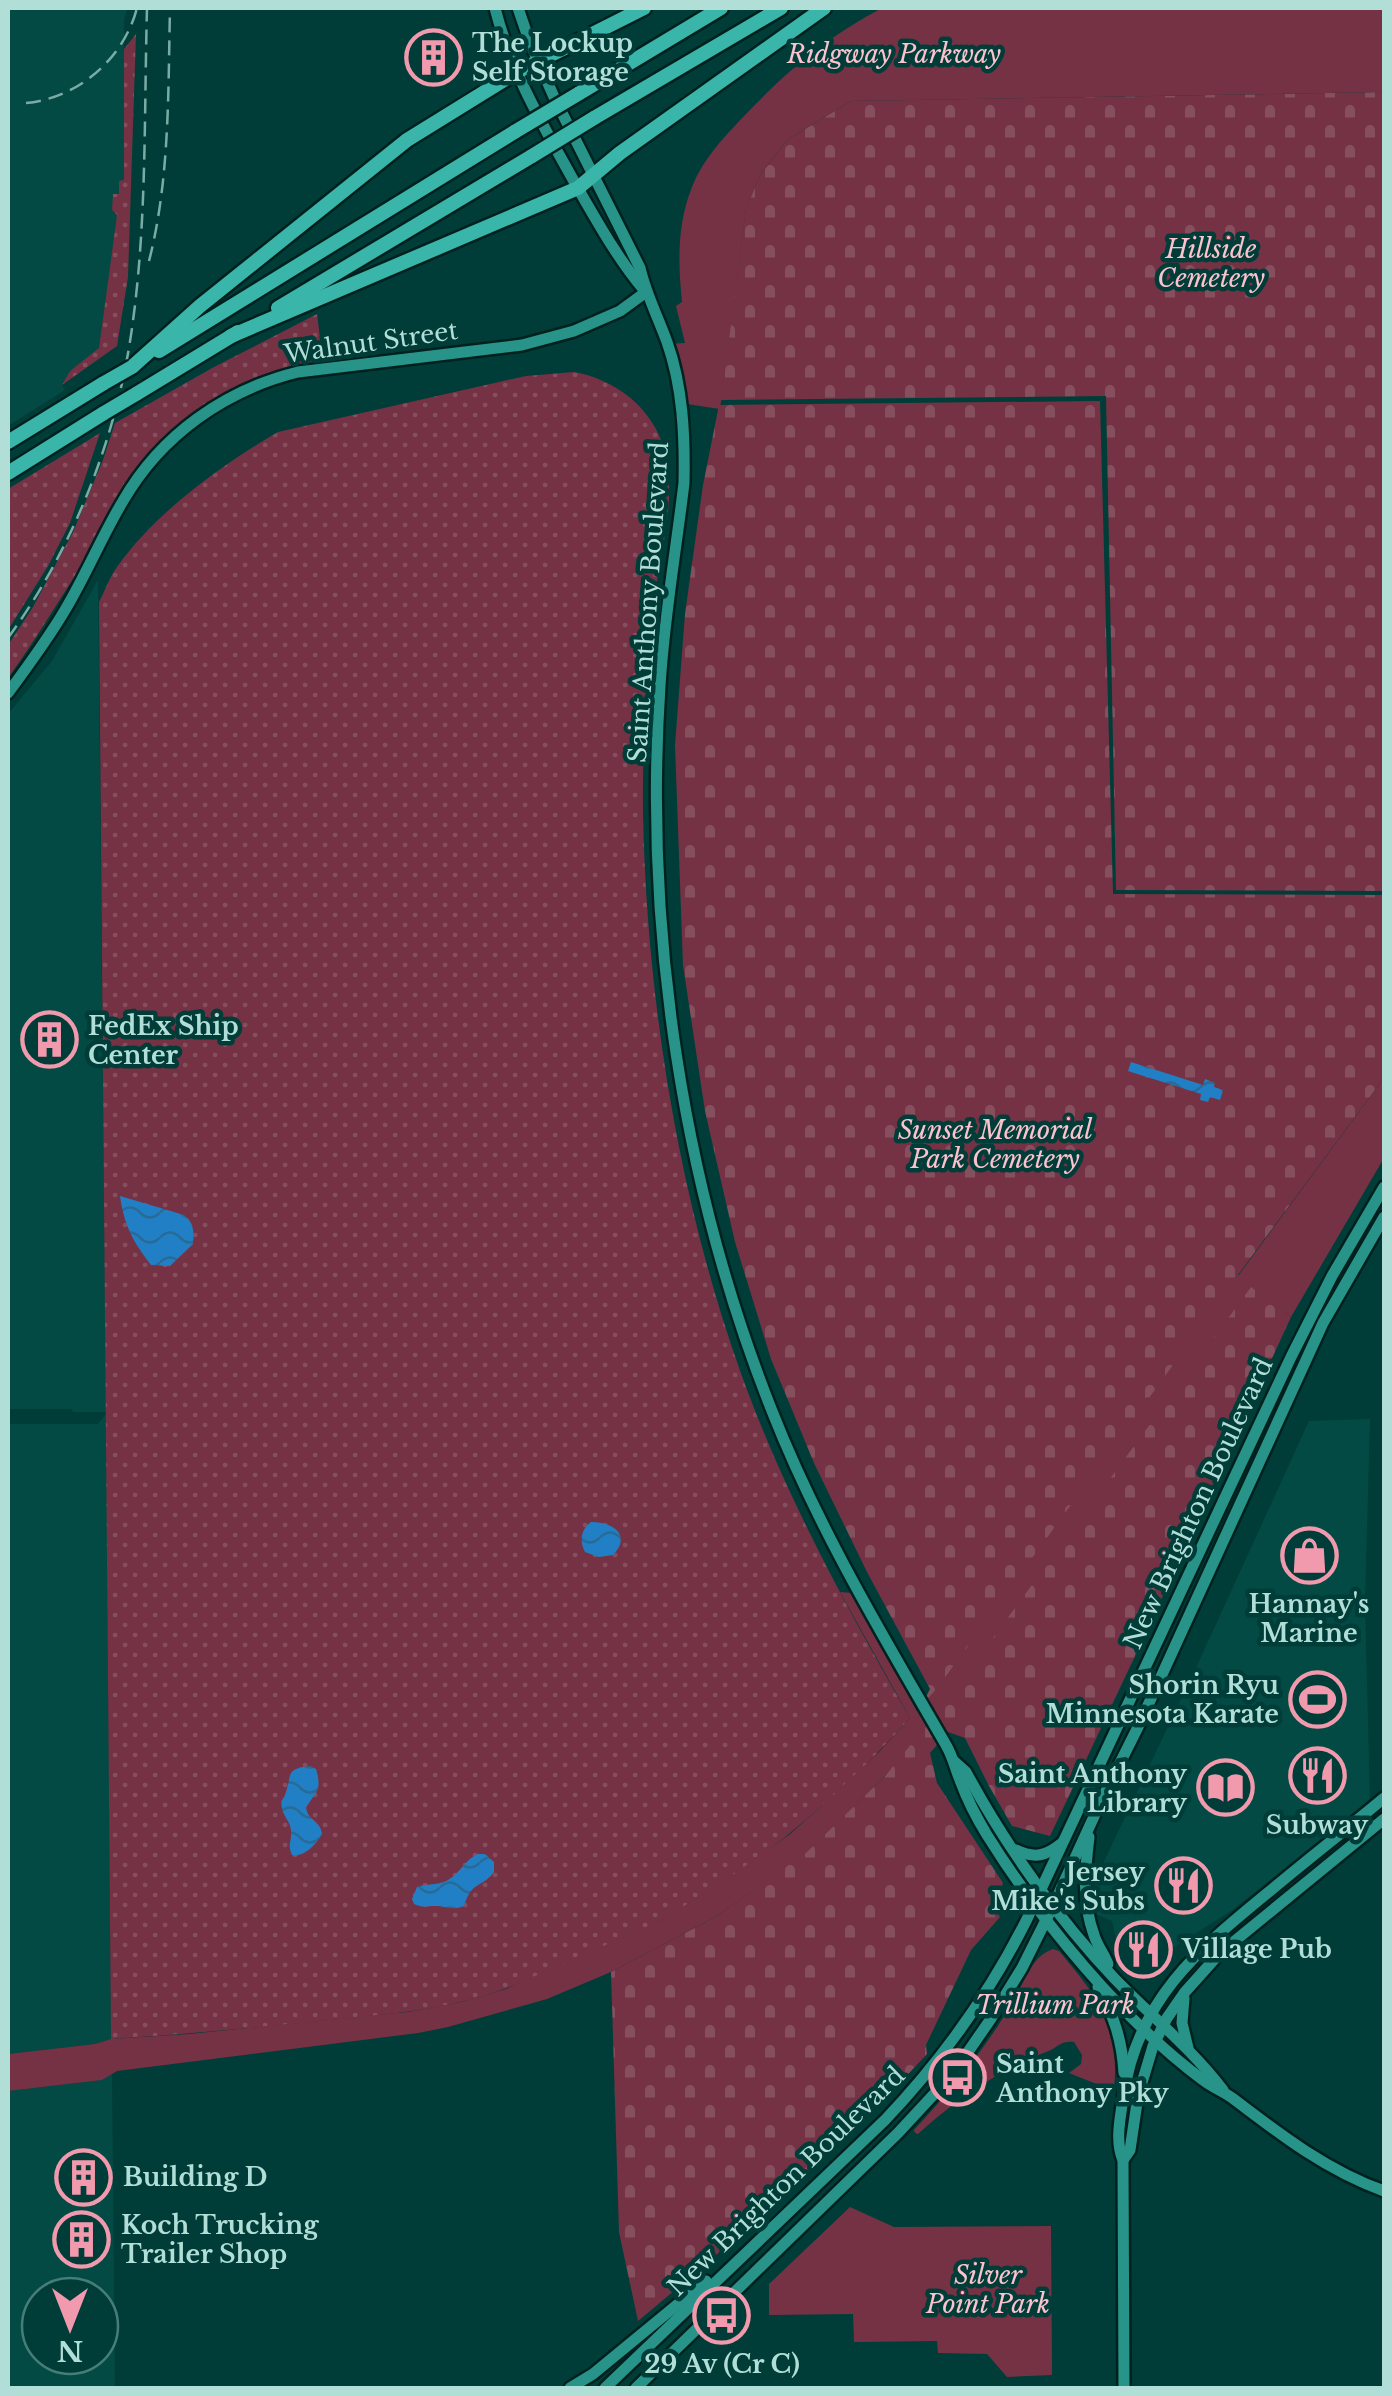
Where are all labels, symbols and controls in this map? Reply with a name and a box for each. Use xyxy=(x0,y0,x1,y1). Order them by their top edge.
building icon: The Lockup Self Storage xyxy=(403,27,463,87)
place label: The Lockup Self Storage xyxy=(472,28,633,88)
park label: Ridgway Parkway xyxy=(786,39,1001,70)
park label: Hillside Cemetery xyxy=(1157,234,1265,294)
street label: Walnut Street xyxy=(281,315,460,370)
street label: Saint Anthony Boulevard xyxy=(622,440,675,764)
building icon: FedEx Ship Center xyxy=(19,1010,79,1070)
place label: FedEx Ship Center xyxy=(88,1011,239,1071)
park label: Sunset Memorial Park Cemetery xyxy=(898,1115,1092,1175)
street label: New Brighton Boulevard xyxy=(1117,1353,1280,1654)
shop icon: Hannay's Marine xyxy=(1279,1525,1339,1585)
place label: Hannay's Marine xyxy=(1249,1589,1369,1649)
sports icon: Shorin Ryu Minnesota Karate xyxy=(1288,1669,1348,1729)
place label: Shorin Ryu Minnesota Karate xyxy=(1046,1670,1279,1730)
restaurant icon: Subway xyxy=(1287,1746,1347,1806)
library icon: Saint Anthony Library xyxy=(1196,1758,1256,1818)
place label: Saint Anthony Library xyxy=(998,1759,1188,1819)
place label: Subway xyxy=(1266,1810,1369,1841)
restaurant icon: Jersey Mike's Subs xyxy=(1154,1856,1214,1916)
place label: Jersey Mike's Subs xyxy=(991,1857,1146,1917)
restaurant icon: Village Pub xyxy=(1113,1919,1173,1979)
place label: Village Pub xyxy=(1181,1934,1332,1965)
park label: Trillium Park xyxy=(975,1990,1135,2021)
bus stop icon: Saint Anthony Pky xyxy=(927,2048,987,2108)
place label: Saint Anthony Pky xyxy=(995,2049,1169,2109)
street label: New Brighton Boulevard xyxy=(661,2060,911,2303)
building icon: Building D xyxy=(54,2147,114,2207)
place label: Building D xyxy=(123,2162,268,2193)
building icon: Koch Trucking Trailer Shop xyxy=(52,2209,112,2269)
place label: Koch Trucking Trailer Shop xyxy=(121,2210,319,2270)
park label: Silver Point Park xyxy=(925,2260,1050,2320)
north arrow xyxy=(20,2276,120,2376)
bus stop icon: 29 Av (Cr C) xyxy=(692,2285,752,2345)
text: N xyxy=(57,2333,83,2368)
place label: 29 Av (Cr C) xyxy=(644,2349,800,2380)

